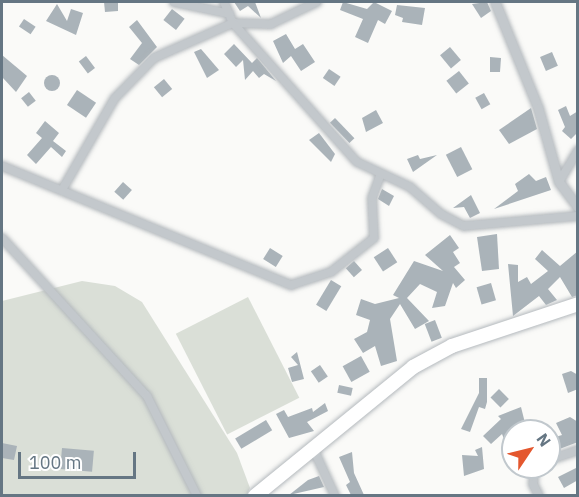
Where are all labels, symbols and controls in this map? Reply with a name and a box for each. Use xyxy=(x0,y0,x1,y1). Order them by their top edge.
north arrow xyxy=(501,419,561,479)
text: N xyxy=(533,429,556,450)
scale bar xyxy=(21,440,140,478)
text: 100 m xyxy=(29,451,81,474)

